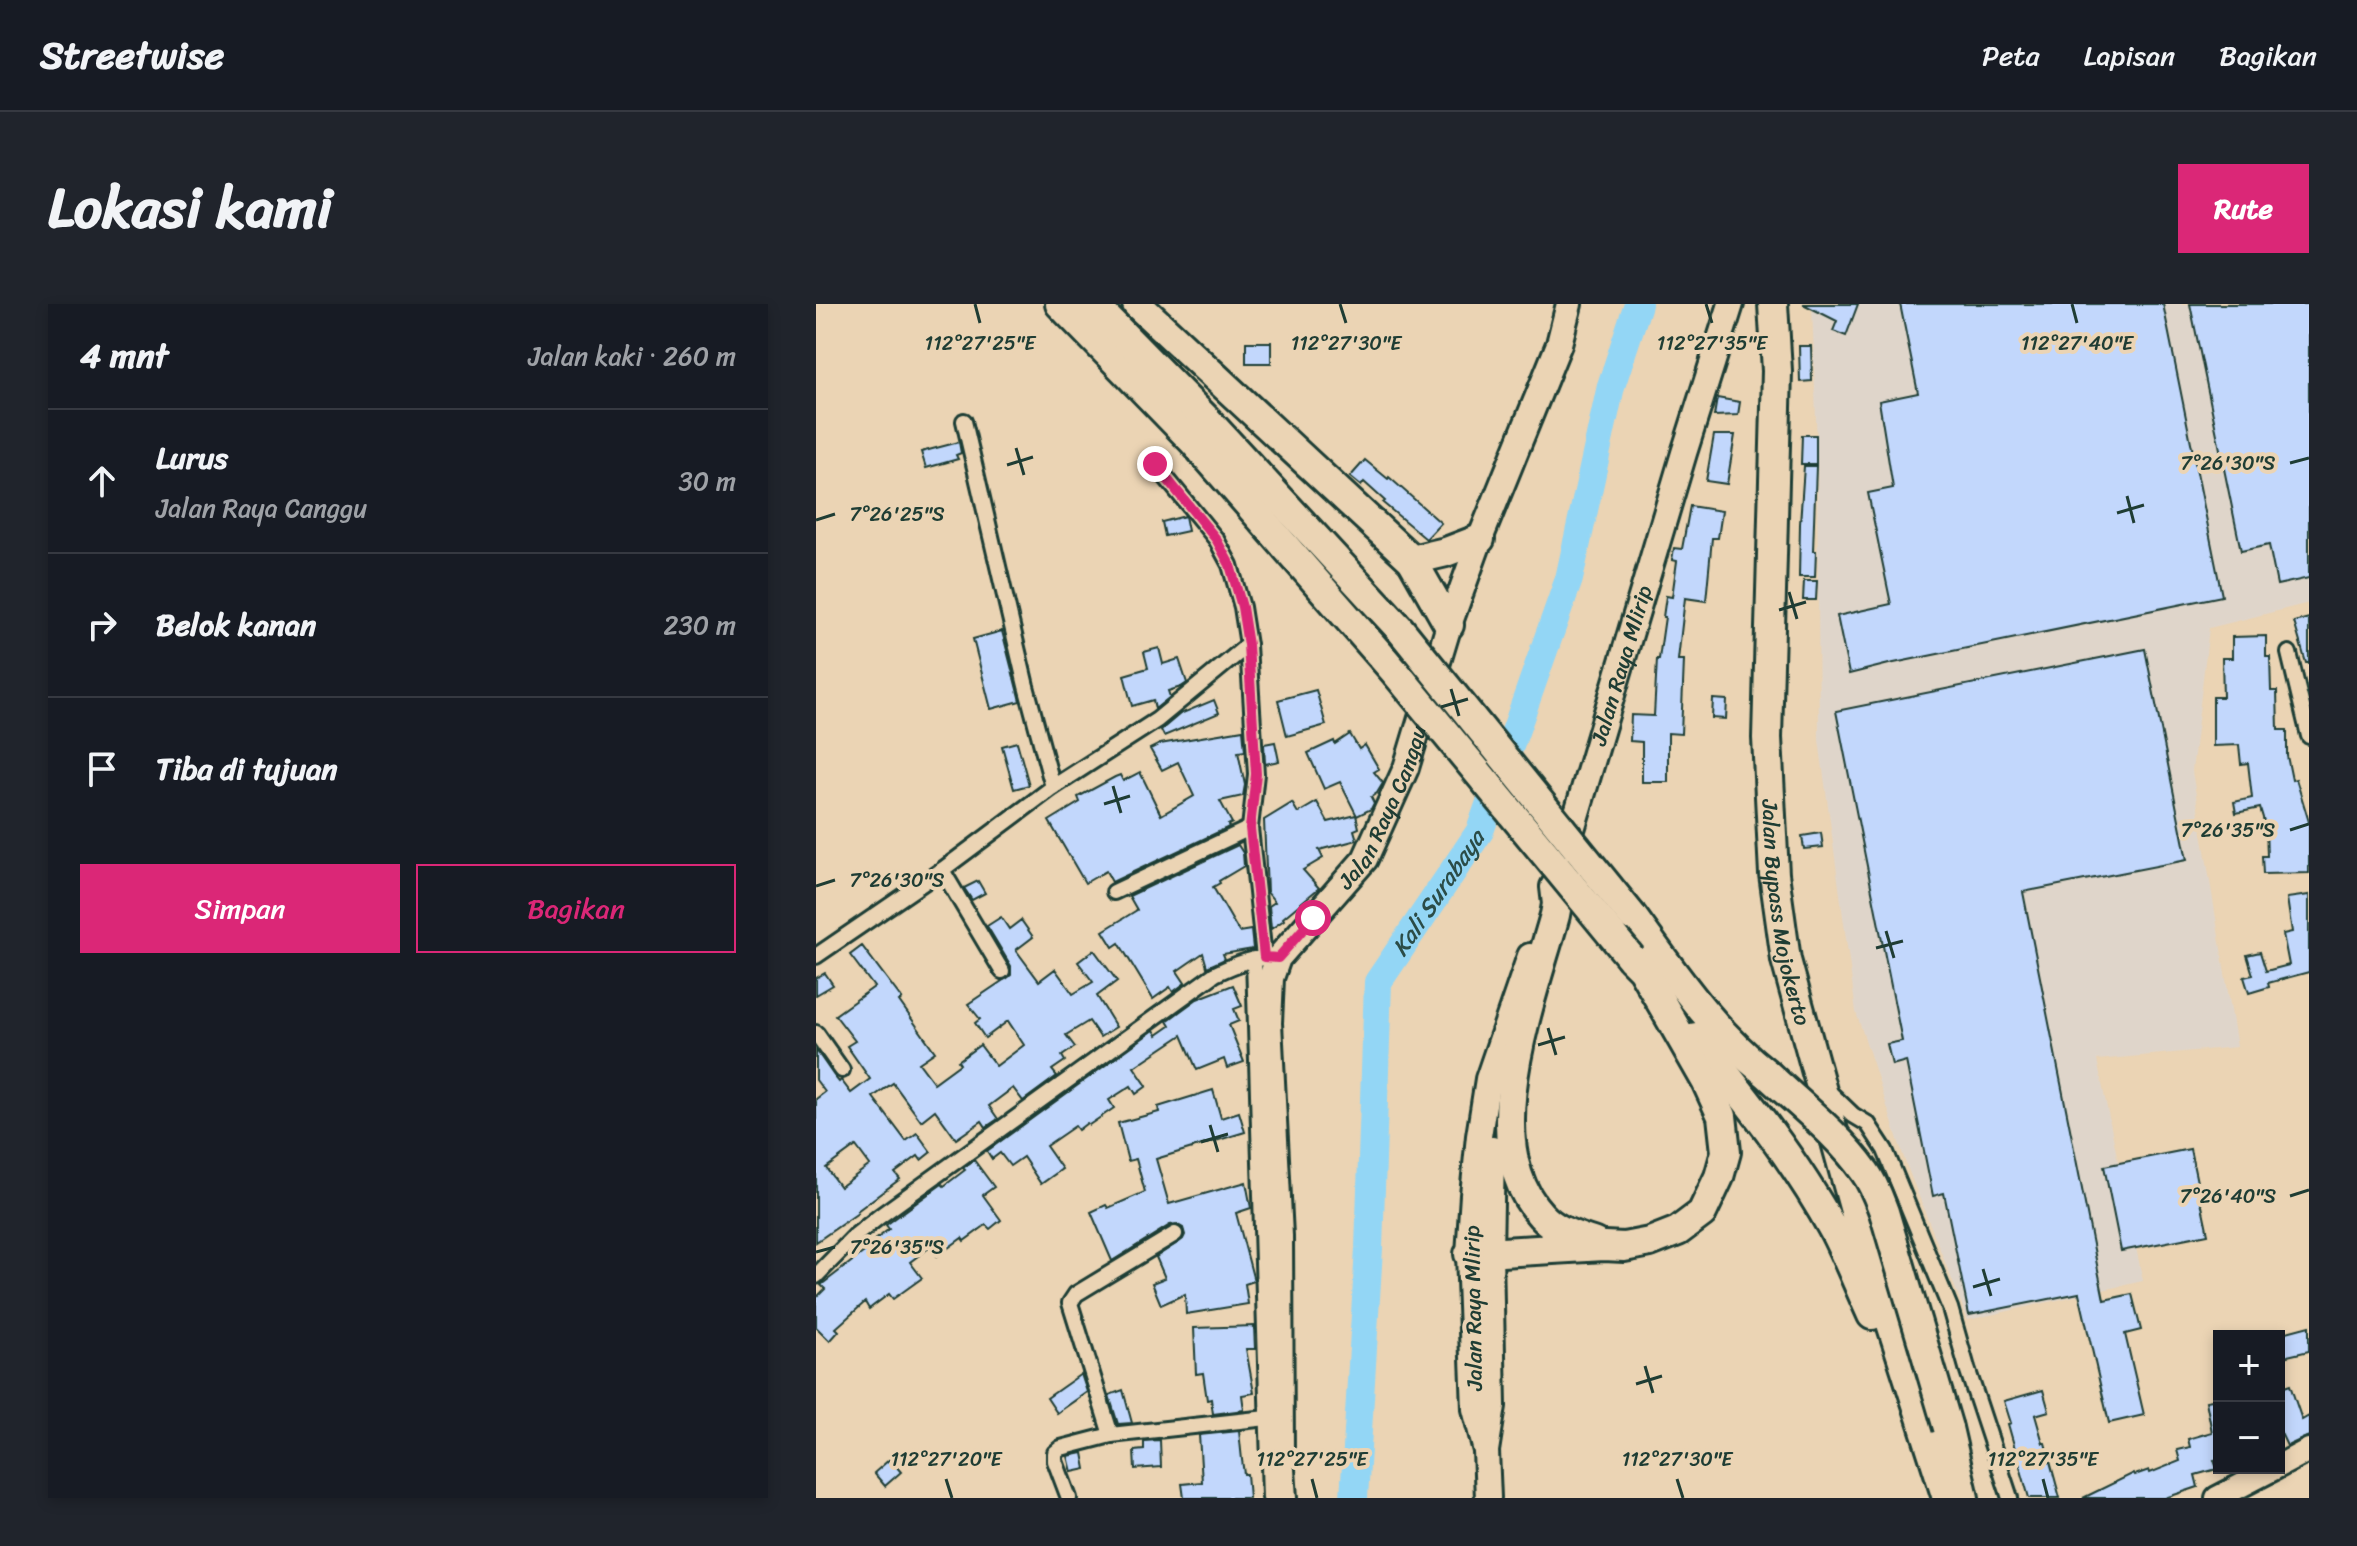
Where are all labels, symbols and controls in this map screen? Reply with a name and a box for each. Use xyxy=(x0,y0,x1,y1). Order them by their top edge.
text: Streetwise xyxy=(40,22,224,89)
text: Peta xyxy=(1982,31,2040,80)
text: Lapisan xyxy=(2084,31,2175,80)
text: Bagikan xyxy=(2219,31,2317,80)
text: Lokasi kami xyxy=(48,159,332,258)
button: Rute xyxy=(2178,164,2309,253)
text: 4 mnt xyxy=(80,326,168,386)
text: 112°27'25"E xyxy=(925,326,1037,361)
text: 112°27'30"E xyxy=(1291,326,1403,361)
text: 112°27'35"E xyxy=(1657,326,1769,361)
text: 112°27'40"E xyxy=(2021,326,2135,361)
text: Jalan kaki · 260 m xyxy=(528,333,736,379)
text: Lurus xyxy=(156,431,228,485)
route end xyxy=(1137,446,1173,482)
text: 7°26'30"S xyxy=(2181,446,2276,481)
text: 30 m xyxy=(679,458,736,504)
icon: ahead xyxy=(80,459,124,503)
text: Jalan Raya Canggu xyxy=(156,485,367,531)
text: 7°26'25"S xyxy=(850,497,945,532)
street label: Jalan Raya Mlirip xyxy=(1578,580,1663,751)
text: Belok kanan xyxy=(156,598,316,652)
text: 230 m xyxy=(664,602,736,648)
icon: right xyxy=(80,603,124,647)
street label: Jalan Raya Canggu xyxy=(1327,720,1437,899)
text: Tiba di tujuan xyxy=(156,742,337,796)
icon: arrive xyxy=(80,747,124,791)
street label: Jalan Bypass Mojokerto xyxy=(1751,797,1823,1030)
text: 7°26'35"S xyxy=(2181,813,2276,848)
water label: Kali Surabaya xyxy=(1380,819,1497,965)
text: 7°26'30"S xyxy=(850,863,945,898)
button: Simpan xyxy=(80,864,400,953)
button: Bagikan xyxy=(416,864,736,953)
route start xyxy=(1295,900,1331,936)
text: 7°26'40"S xyxy=(2180,1179,2277,1214)
street label: Jalan Raya Mlirip xyxy=(1452,1225,1494,1392)
text: 7°26'35"S xyxy=(850,1230,945,1265)
map controls xyxy=(2213,1330,2285,1474)
button: + xyxy=(2213,1330,2285,1402)
button: − xyxy=(2213,1402,2285,1474)
text: 112°27'20"E xyxy=(890,1442,1004,1477)
text: 112°27'25"E xyxy=(1257,1442,1369,1477)
text: 112°27'30"E xyxy=(1622,1442,1734,1477)
text: 112°27'35"E xyxy=(1988,1442,2100,1477)

